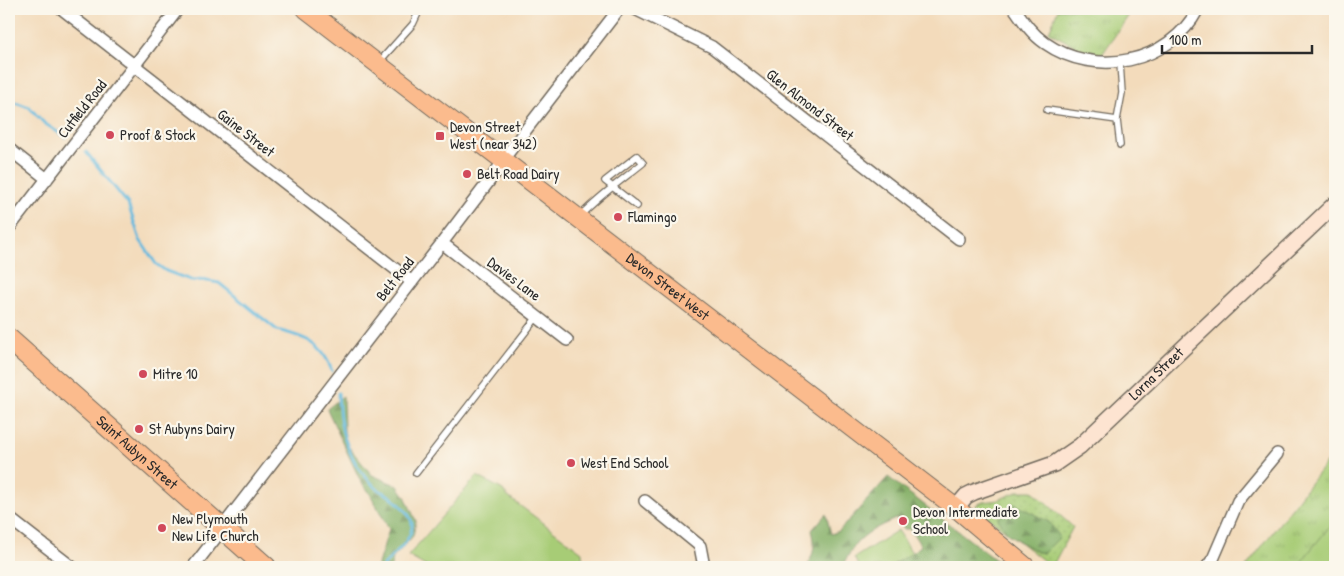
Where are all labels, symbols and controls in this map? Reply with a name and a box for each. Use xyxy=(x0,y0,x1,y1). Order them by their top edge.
scale bar xyxy=(1162,22,1312,54)
text: 100 m xyxy=(1169,29,1202,50)
street label: Glen Almond Street xyxy=(762,64,859,146)
street label: Cutfield Road xyxy=(52,75,111,142)
street label: Gaine Street xyxy=(213,104,280,162)
place label: Devon Street West (near 342) xyxy=(450,116,537,154)
place label: Proof & Stock xyxy=(120,124,195,145)
marker: Proof & Stock xyxy=(104,129,116,141)
marker: Devon Street West (near 342) xyxy=(434,130,446,142)
place label: Belt Road Dairy xyxy=(477,163,560,184)
marker: Belt Road Dairy xyxy=(461,168,473,180)
place label: Flamingo xyxy=(627,206,677,227)
marker: Flamingo xyxy=(612,211,624,223)
street label: Devon Street West xyxy=(622,247,715,326)
street label: Belt Road xyxy=(371,252,419,305)
street label: Davies Lane xyxy=(483,252,545,306)
street label: Lorna Street xyxy=(1124,342,1189,405)
place label: Mitre 10 xyxy=(153,363,198,384)
marker: Mitre 10 xyxy=(137,368,149,380)
street label: Saint Aubyn Street xyxy=(92,410,183,495)
place label: St Aubyns Dairy xyxy=(149,418,235,439)
marker: St Aubyns Dairy xyxy=(133,423,145,435)
place label: West End School xyxy=(581,452,668,473)
marker: West End School xyxy=(565,457,577,469)
place label: Devon Intermediate School xyxy=(913,501,1018,539)
place label: New Plymouth New Life Church xyxy=(172,508,259,546)
marker: Devon Intermediate School xyxy=(897,515,909,527)
marker: New Plymouth New Life Church xyxy=(156,522,168,534)

